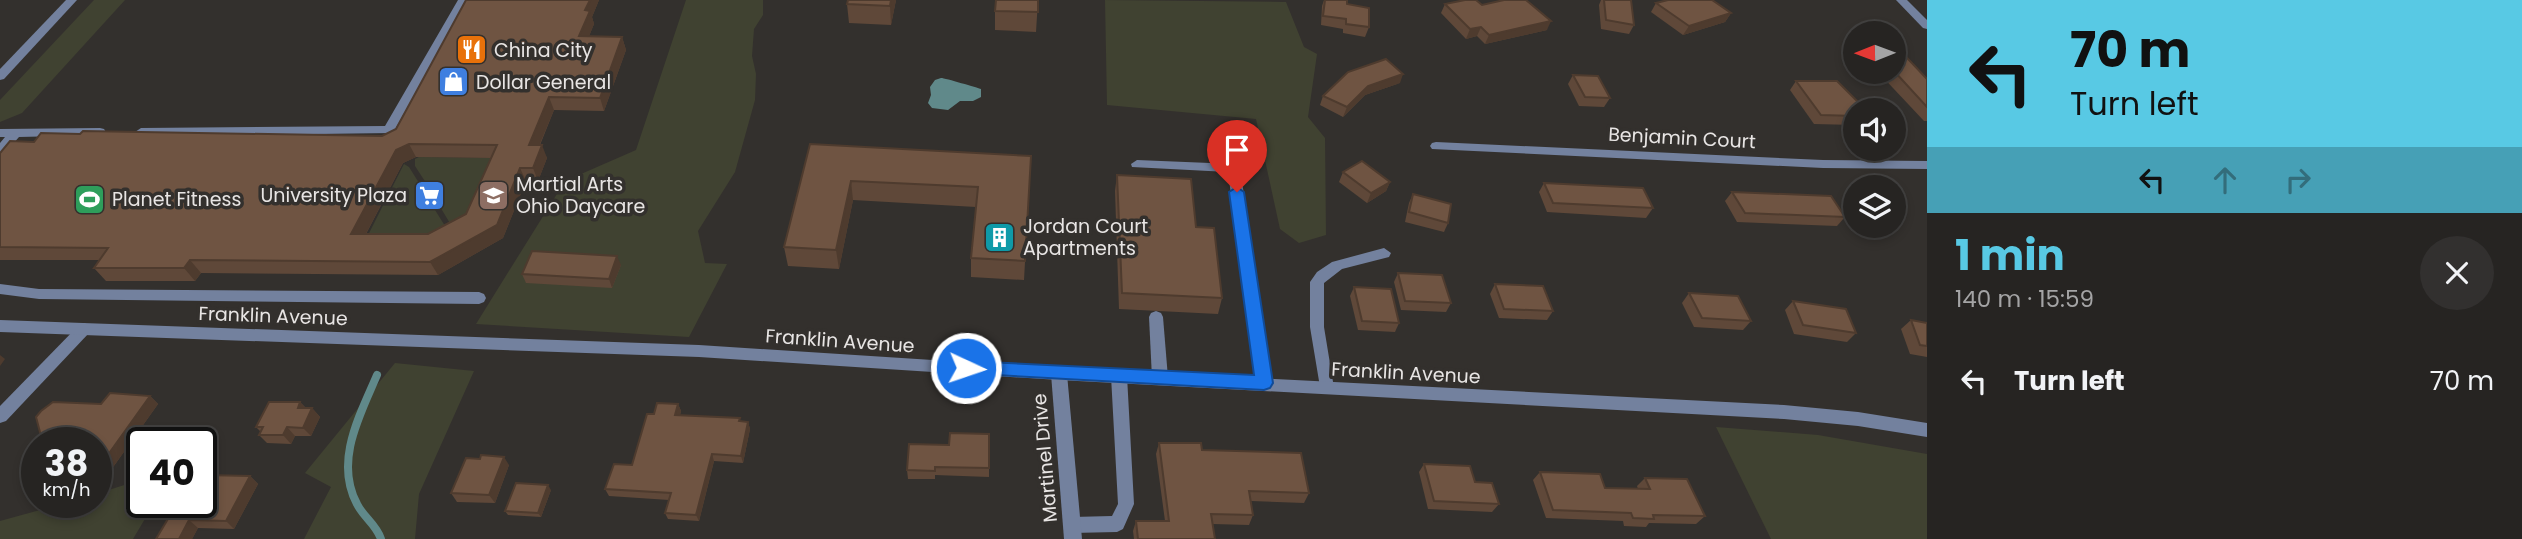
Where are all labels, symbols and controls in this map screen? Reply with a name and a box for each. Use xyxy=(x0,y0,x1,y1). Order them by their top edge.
text: 70 m xyxy=(2070,16,2190,84)
north arrow xyxy=(1843,21,1906,84)
map controls xyxy=(1843,21,1906,238)
icon: left xyxy=(1955,28,2046,119)
restaurant icon: China City xyxy=(454,33,488,67)
place label: China City xyxy=(494,37,593,64)
shop icon: Dollar General xyxy=(436,65,470,99)
place label: Dollar General xyxy=(476,69,611,96)
text: Turn left xyxy=(2070,81,2199,126)
button: sound xyxy=(1843,98,1906,161)
pin xyxy=(1207,120,1267,192)
street label: Benjamin Court xyxy=(1608,121,1756,155)
icon: arrive xyxy=(1218,131,1256,169)
icon: left xyxy=(2133,161,2171,199)
icon: ahead xyxy=(2206,161,2244,199)
icon: right xyxy=(2279,161,2317,199)
place label: Martial Arts Ohio Daycare xyxy=(516,171,645,220)
button: layers xyxy=(1843,175,1906,238)
supermarket icon: University Plaza xyxy=(413,178,447,212)
school or university icon: Martial Arts Ohio Daycare xyxy=(476,178,510,212)
sports icon: Planet Fitness xyxy=(72,182,106,216)
place label: University Plaza xyxy=(261,182,407,209)
place label: Planet Fitness xyxy=(112,186,241,213)
place label: Jordan Court Apartments xyxy=(1023,213,1148,262)
building icon: Jordan Court Apartments xyxy=(983,220,1017,254)
text: 1 min xyxy=(1955,226,2065,285)
button: close xyxy=(2420,236,2494,310)
text: 140 m · 15:59 xyxy=(1955,283,2094,315)
street label: Franklin Avenue xyxy=(198,300,348,332)
street label: Franklin Avenue xyxy=(765,322,915,360)
position arrow xyxy=(929,331,1003,405)
street label: Franklin Avenue xyxy=(1331,356,1481,390)
icon: left xyxy=(1955,362,1993,400)
text: Turn left xyxy=(2014,363,2125,399)
text: 70 m xyxy=(2430,363,2494,399)
street label: Martinel Drive xyxy=(1026,392,1064,524)
speed limit sign: 40 xyxy=(126,427,217,518)
text: 38 xyxy=(45,439,88,488)
text: km/h xyxy=(43,477,90,502)

